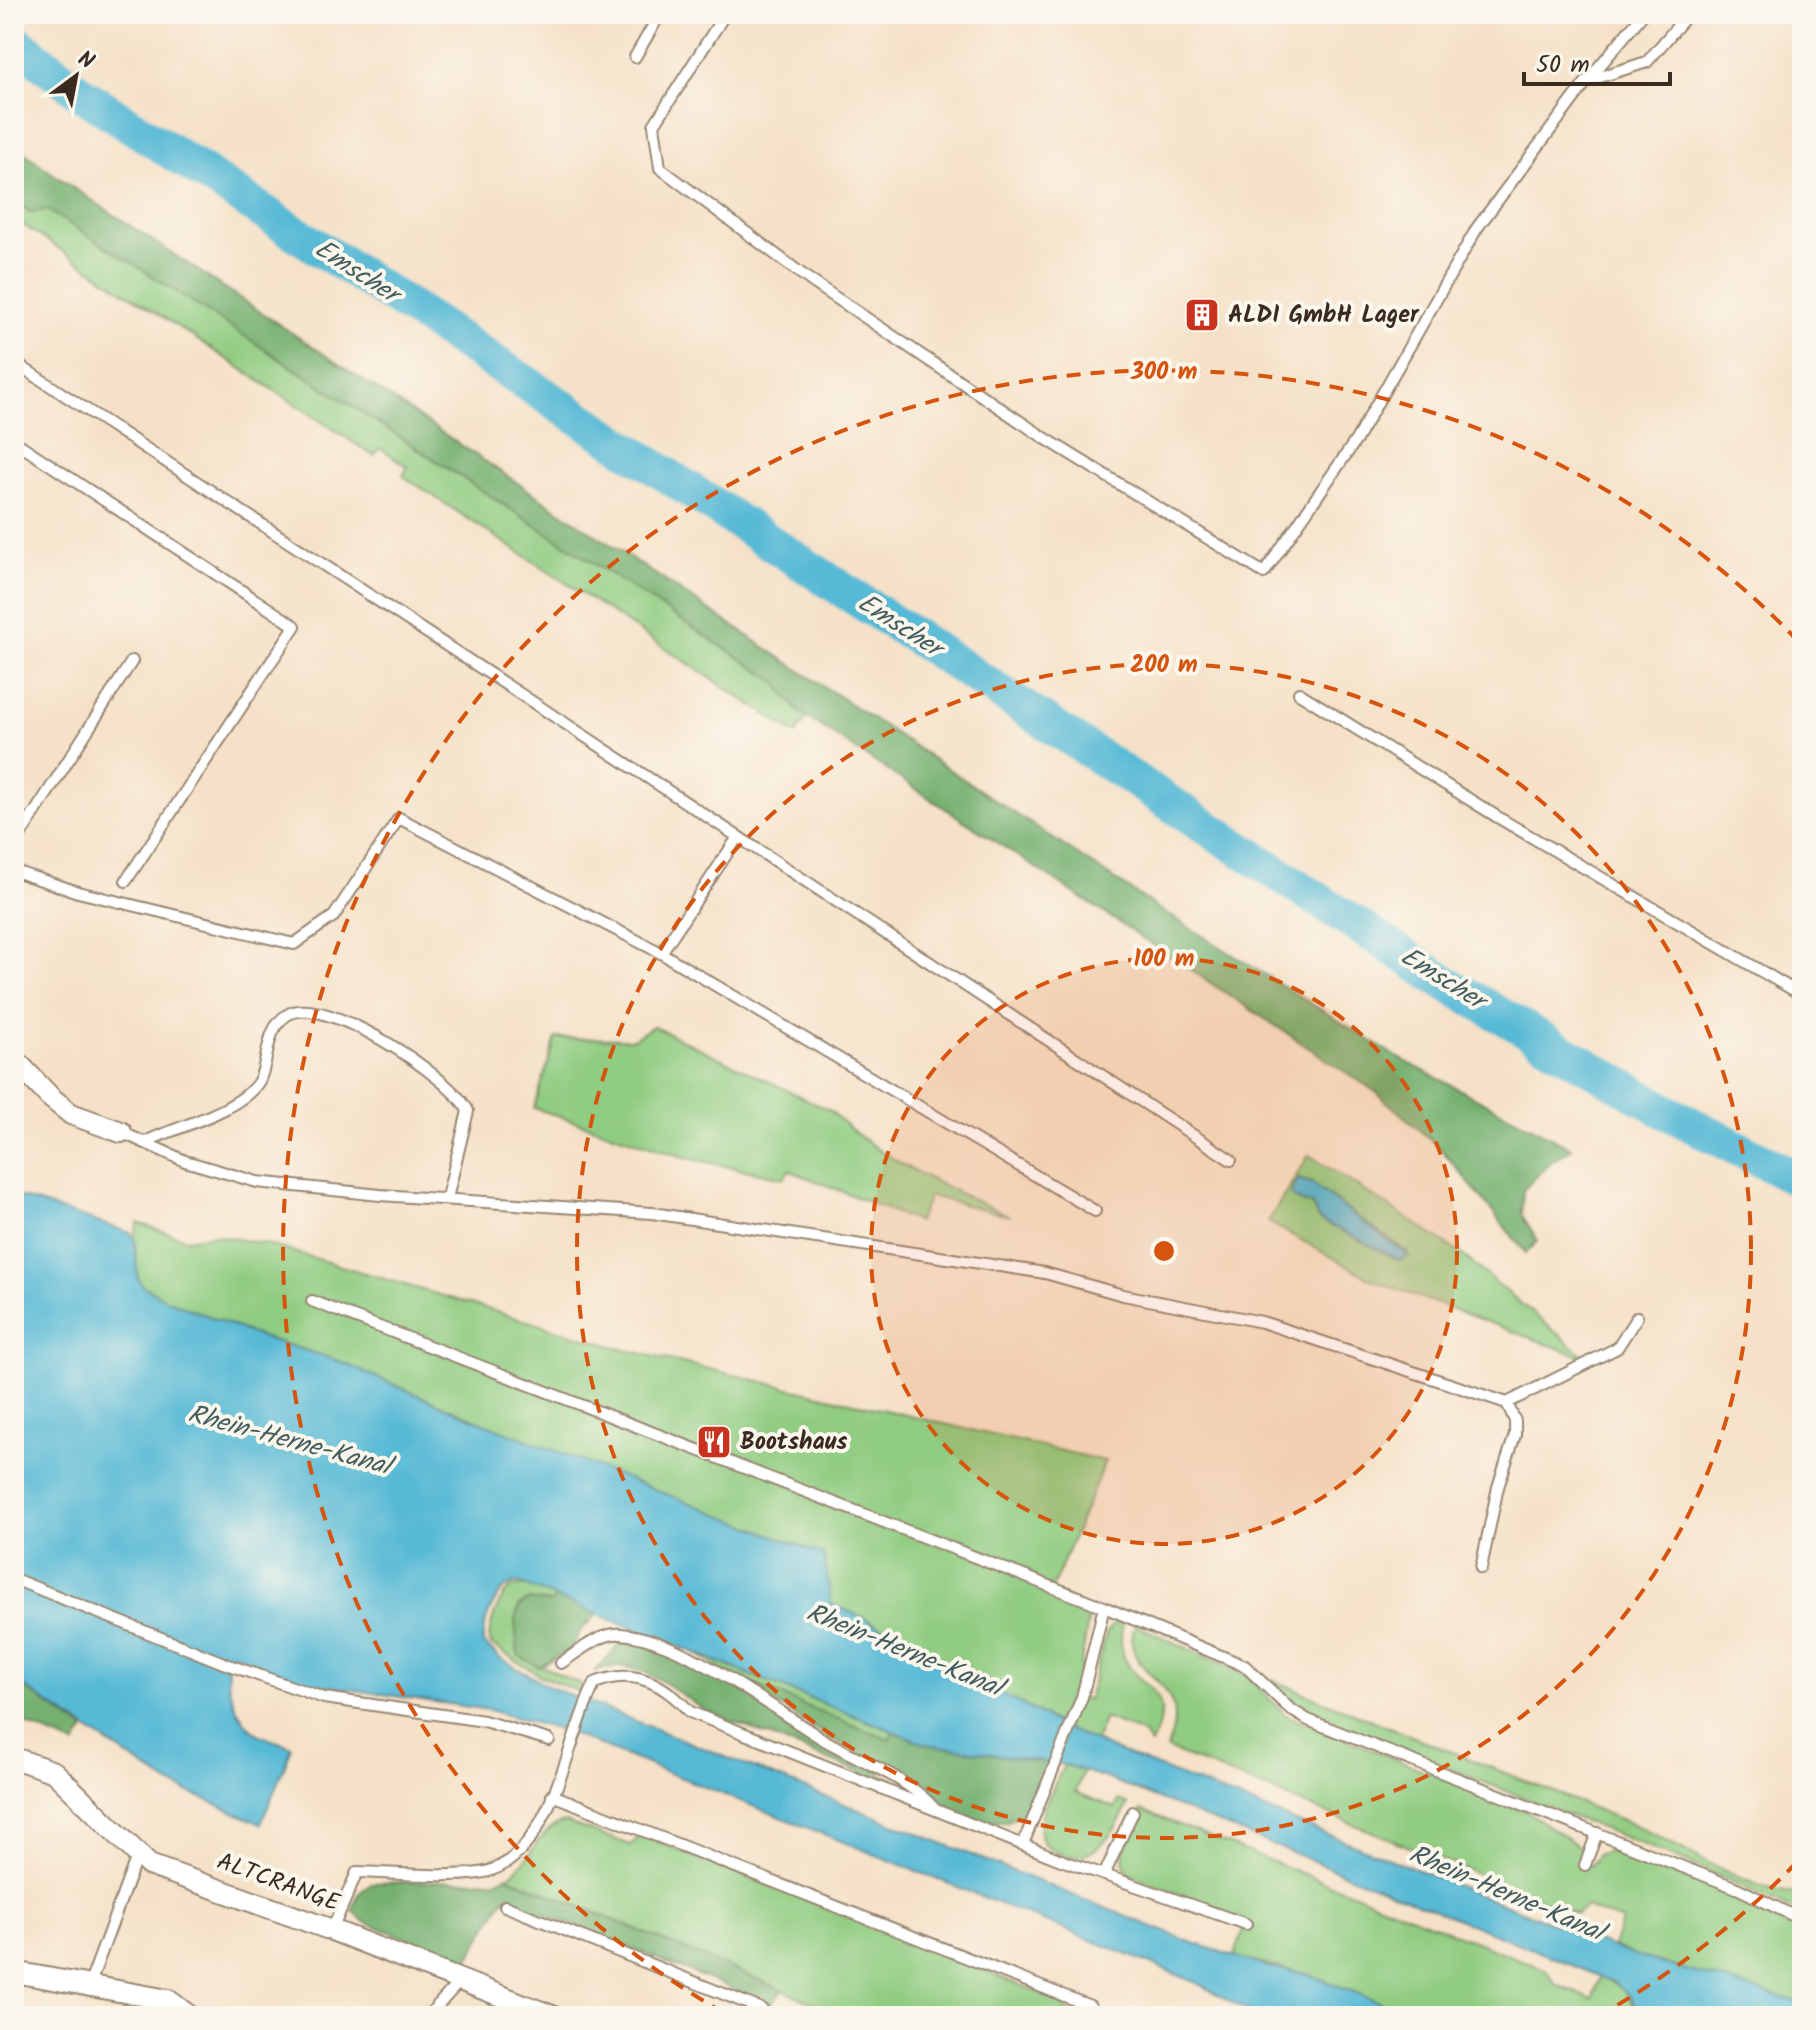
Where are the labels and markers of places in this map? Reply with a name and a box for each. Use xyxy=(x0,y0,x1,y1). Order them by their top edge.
building icon: ALDI GmbH Lager xyxy=(1183,296,1221,334)
place label: ALDI GmbH Lager xyxy=(1228,296,1420,335)
centre of rings xyxy=(1150,1237,1178,1265)
restaurant icon: Bootshaus xyxy=(695,1423,733,1461)
place label: Bootshaus xyxy=(740,1423,848,1462)

